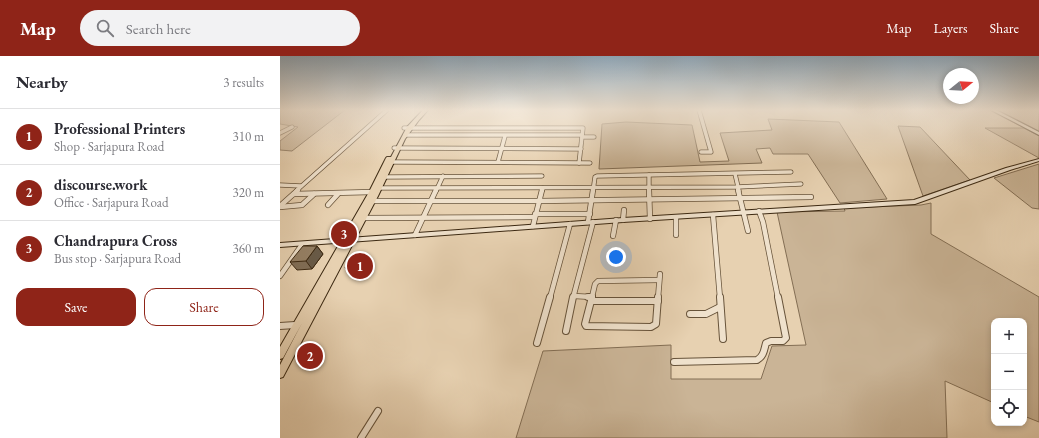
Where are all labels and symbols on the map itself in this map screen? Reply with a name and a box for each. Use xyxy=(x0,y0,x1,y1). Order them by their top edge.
north arrow xyxy=(943,68,979,104)
pin: 3 xyxy=(331,219,357,249)
your location xyxy=(606,247,626,267)
pin: 1 xyxy=(347,251,373,281)
pin: 2 xyxy=(297,341,323,371)

